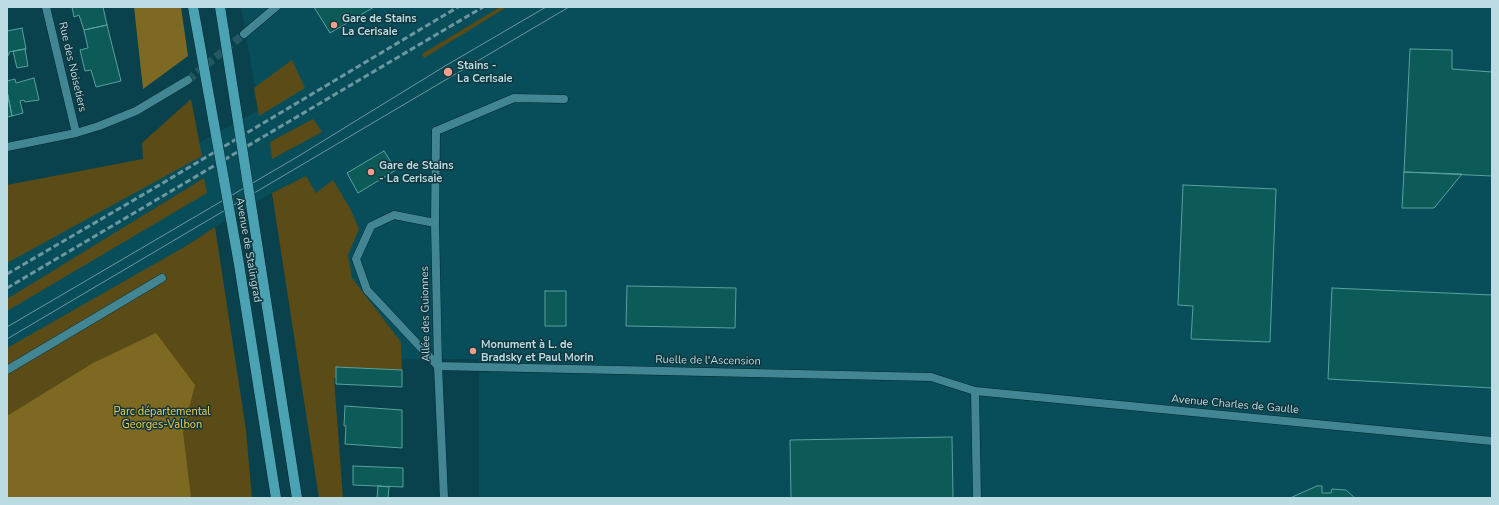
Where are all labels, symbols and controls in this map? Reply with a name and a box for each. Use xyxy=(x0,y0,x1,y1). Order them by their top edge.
place label: Gare de Stains La Cerisaie xyxy=(342,12,417,38)
marker: Gare de Stains La Cerisaie xyxy=(329,20,339,30)
street label: Rue des Noisetiers xyxy=(55,21,89,113)
place label: Stains - La Cerisaie xyxy=(457,59,512,85)
marker: Stains - La Cerisaie xyxy=(442,66,454,78)
place label: Gare de Stains - La Cerisaie xyxy=(379,159,454,185)
marker: Gare de Stains - La Cerisaie xyxy=(366,167,376,177)
street label: Avenue de Stalingrad xyxy=(232,196,264,304)
street label: Allée des Guionnes xyxy=(419,266,433,362)
place label: Monument à L. de Bradsky et Paul Morin xyxy=(481,338,594,364)
marker: Monument à L. de Bradsky et Paul Morin xyxy=(468,346,478,356)
street label: Ruelle de l'Ascension xyxy=(655,353,761,369)
street label: Avenue Charles de Gaulle xyxy=(1171,393,1299,417)
park label: Parc départemental Georges-Valbon xyxy=(113,405,211,431)

